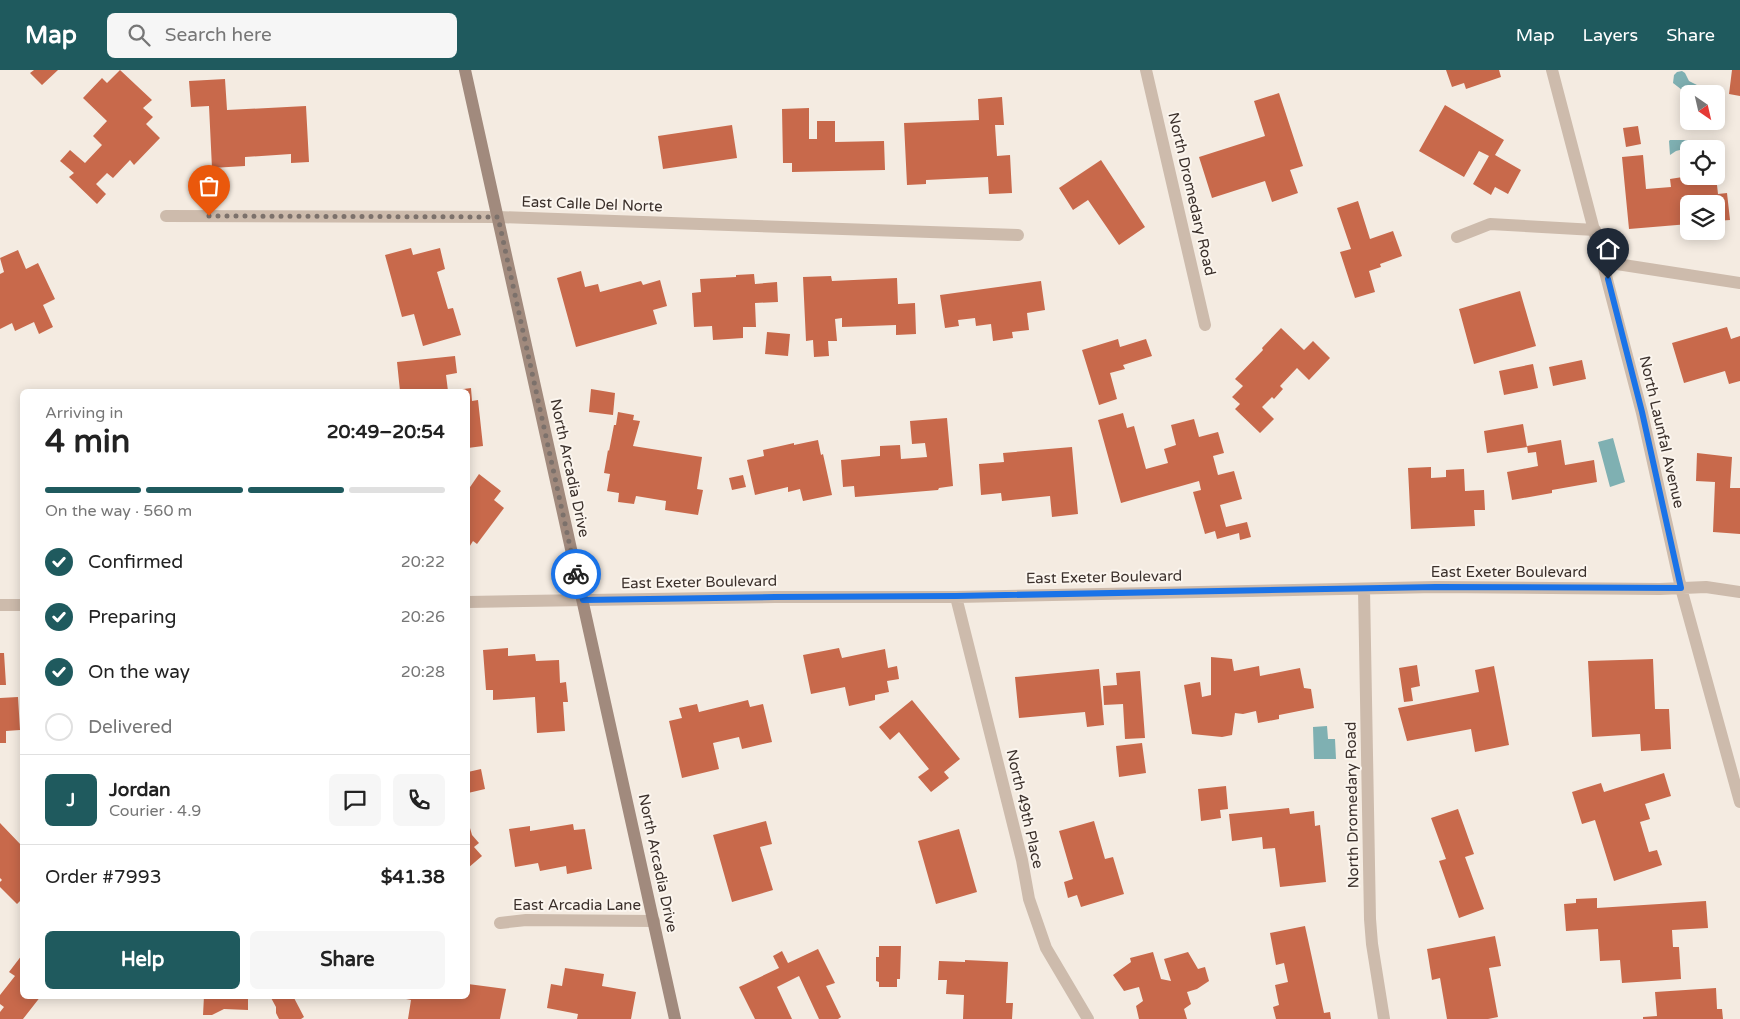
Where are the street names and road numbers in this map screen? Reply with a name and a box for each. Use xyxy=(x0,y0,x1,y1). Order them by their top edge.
street label: North Dromedary Road xyxy=(1164,111,1220,277)
street label: East Calle Del Norte xyxy=(521,193,663,215)
street label: North Launfal Avenue xyxy=(1636,354,1688,510)
street label: North Arcadia Drive xyxy=(547,397,593,539)
street label: East Exeter Boulevard xyxy=(1431,563,1587,581)
street label: East Exeter Boulevard xyxy=(1026,567,1182,587)
street label: East Exeter Boulevard xyxy=(621,572,777,592)
street label: North Dromedary Road xyxy=(1342,721,1362,889)
street label: North 49th Place xyxy=(1003,748,1047,870)
street label: North Arcadia Drive xyxy=(635,792,681,934)
street label: East Arcadia Lane xyxy=(513,896,641,914)

